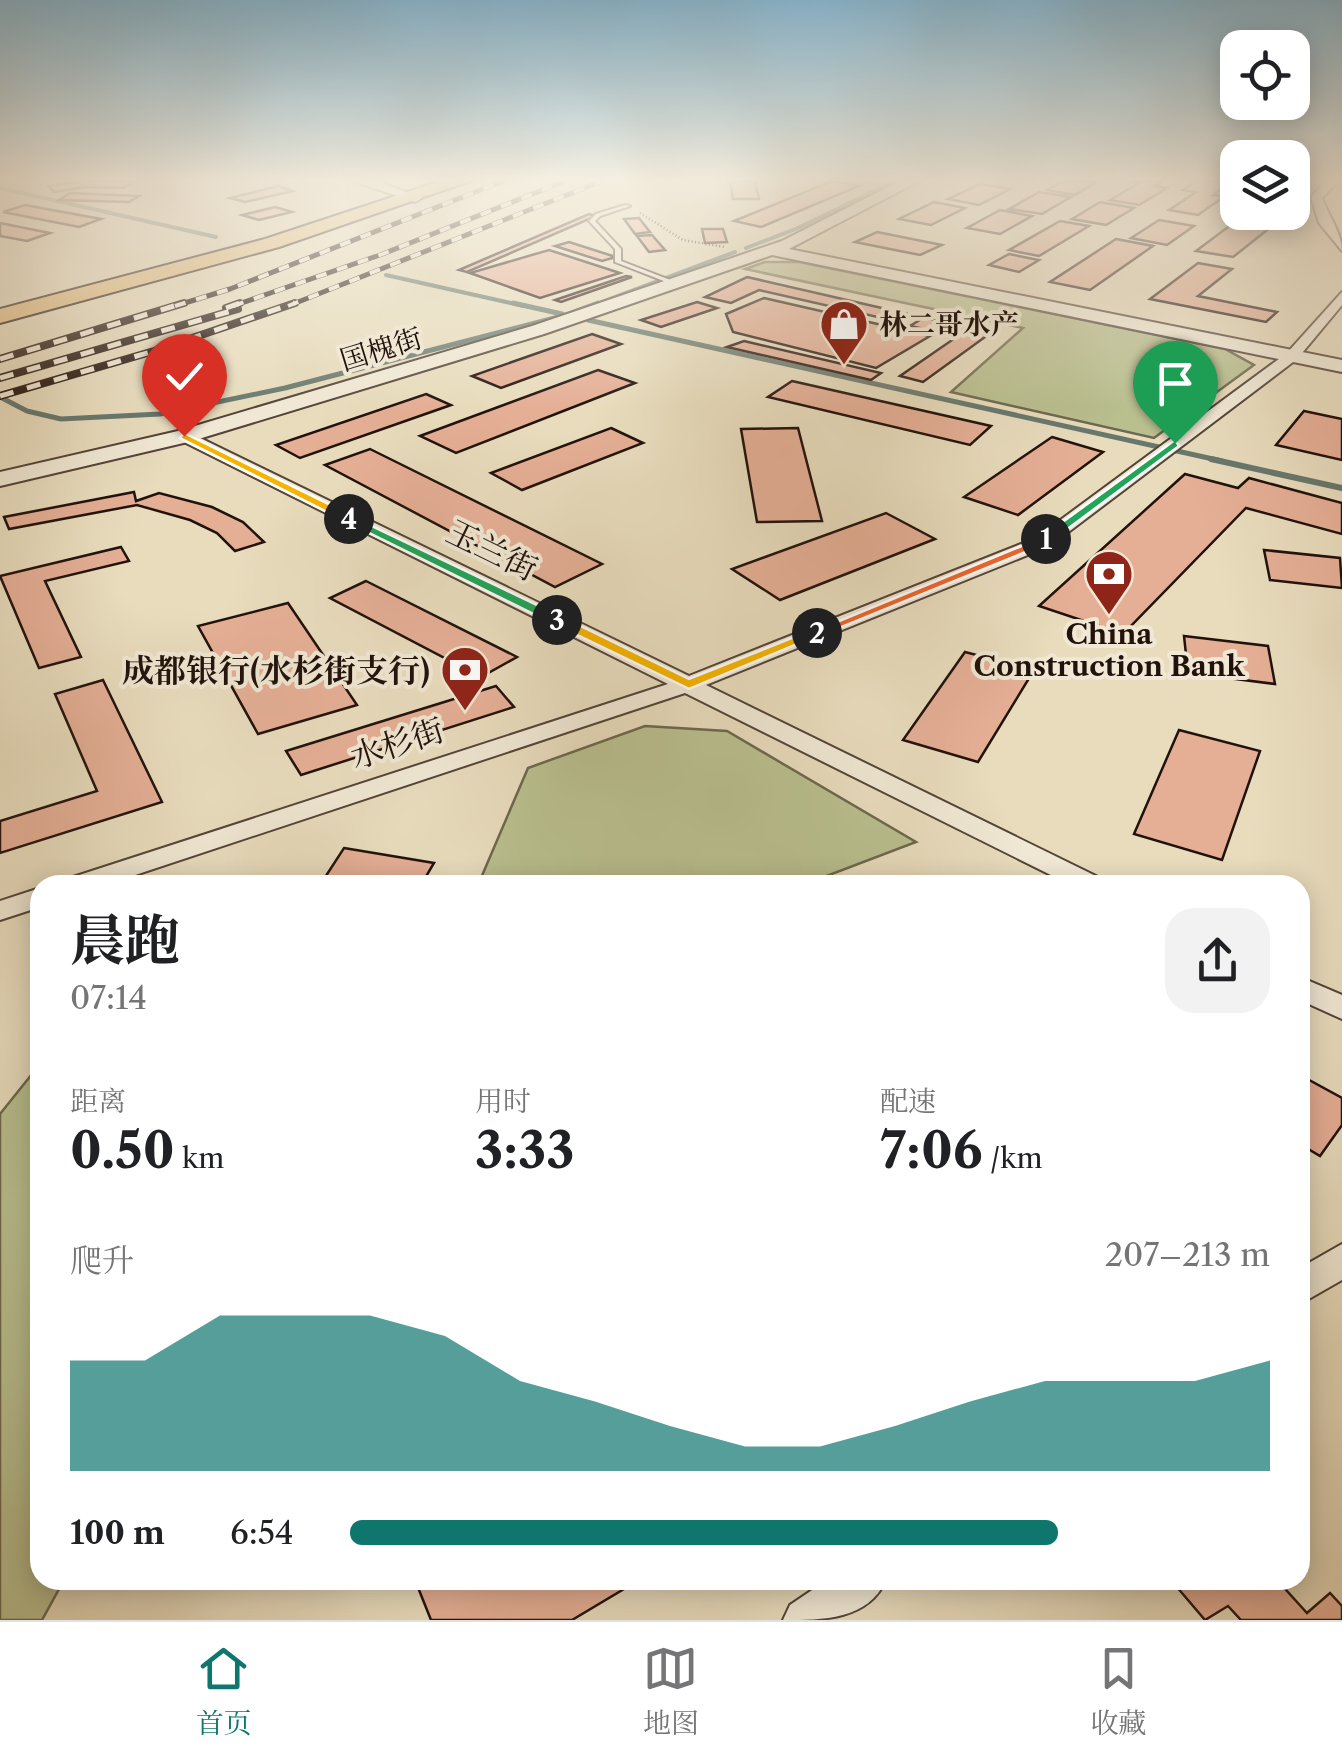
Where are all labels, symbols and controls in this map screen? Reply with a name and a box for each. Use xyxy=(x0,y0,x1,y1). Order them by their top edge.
map controls xyxy=(1220,30,1310,230)
button: locate xyxy=(1220,30,1310,120)
button: layers xyxy=(1220,140,1310,230)
shop icon: 林二哥水产 xyxy=(818,298,870,366)
place label: 林二哥水产 xyxy=(879,307,1019,341)
street label: 国槐街 xyxy=(336,320,426,378)
pin xyxy=(142,334,227,437)
pin xyxy=(1133,341,1218,444)
icon: check xyxy=(157,349,212,404)
icon: arrive xyxy=(1148,356,1203,411)
pin: 4 xyxy=(324,494,374,544)
text: 4 xyxy=(341,502,357,536)
street label: 玉兰街 xyxy=(440,511,544,589)
pin: 1 xyxy=(1021,514,1071,564)
text: 1 xyxy=(1040,522,1052,556)
bank icon: China Construction Bank xyxy=(1083,548,1135,616)
pin: 3 xyxy=(532,595,582,645)
text: 3 xyxy=(549,603,565,637)
pin: 2 xyxy=(792,608,842,658)
text: 2 xyxy=(809,616,825,650)
place label: China Construction Bank xyxy=(973,617,1245,683)
bank icon: 成都银行(水杉街支行) xyxy=(439,644,491,712)
place label: 成都银行(水杉街支行) xyxy=(122,651,430,690)
street label: 水杉街 xyxy=(345,710,449,776)
text: 晨跑 xyxy=(70,907,180,974)
button: share xyxy=(1165,908,1270,1013)
text: 07:14 xyxy=(70,978,147,1017)
text: 距离 xyxy=(70,1084,126,1118)
text: 用时 xyxy=(475,1084,531,1118)
text: 配速 xyxy=(880,1084,936,1118)
text: 0.50 xyxy=(70,1119,175,1181)
text: 3:33 xyxy=(475,1119,575,1181)
text: 7:06 xyxy=(880,1119,983,1181)
text: km xyxy=(175,1141,224,1175)
text: /km xyxy=(983,1141,1042,1175)
text: 207–213 m xyxy=(1105,1235,1270,1274)
text: 爬升 xyxy=(70,1241,134,1280)
text: 100 m xyxy=(70,1513,165,1552)
text: 6:54 xyxy=(230,1513,294,1552)
tab: 首页 xyxy=(196,1641,252,1741)
tab: 地图 xyxy=(643,1641,699,1741)
tab: 收藏 xyxy=(1090,1641,1146,1741)

